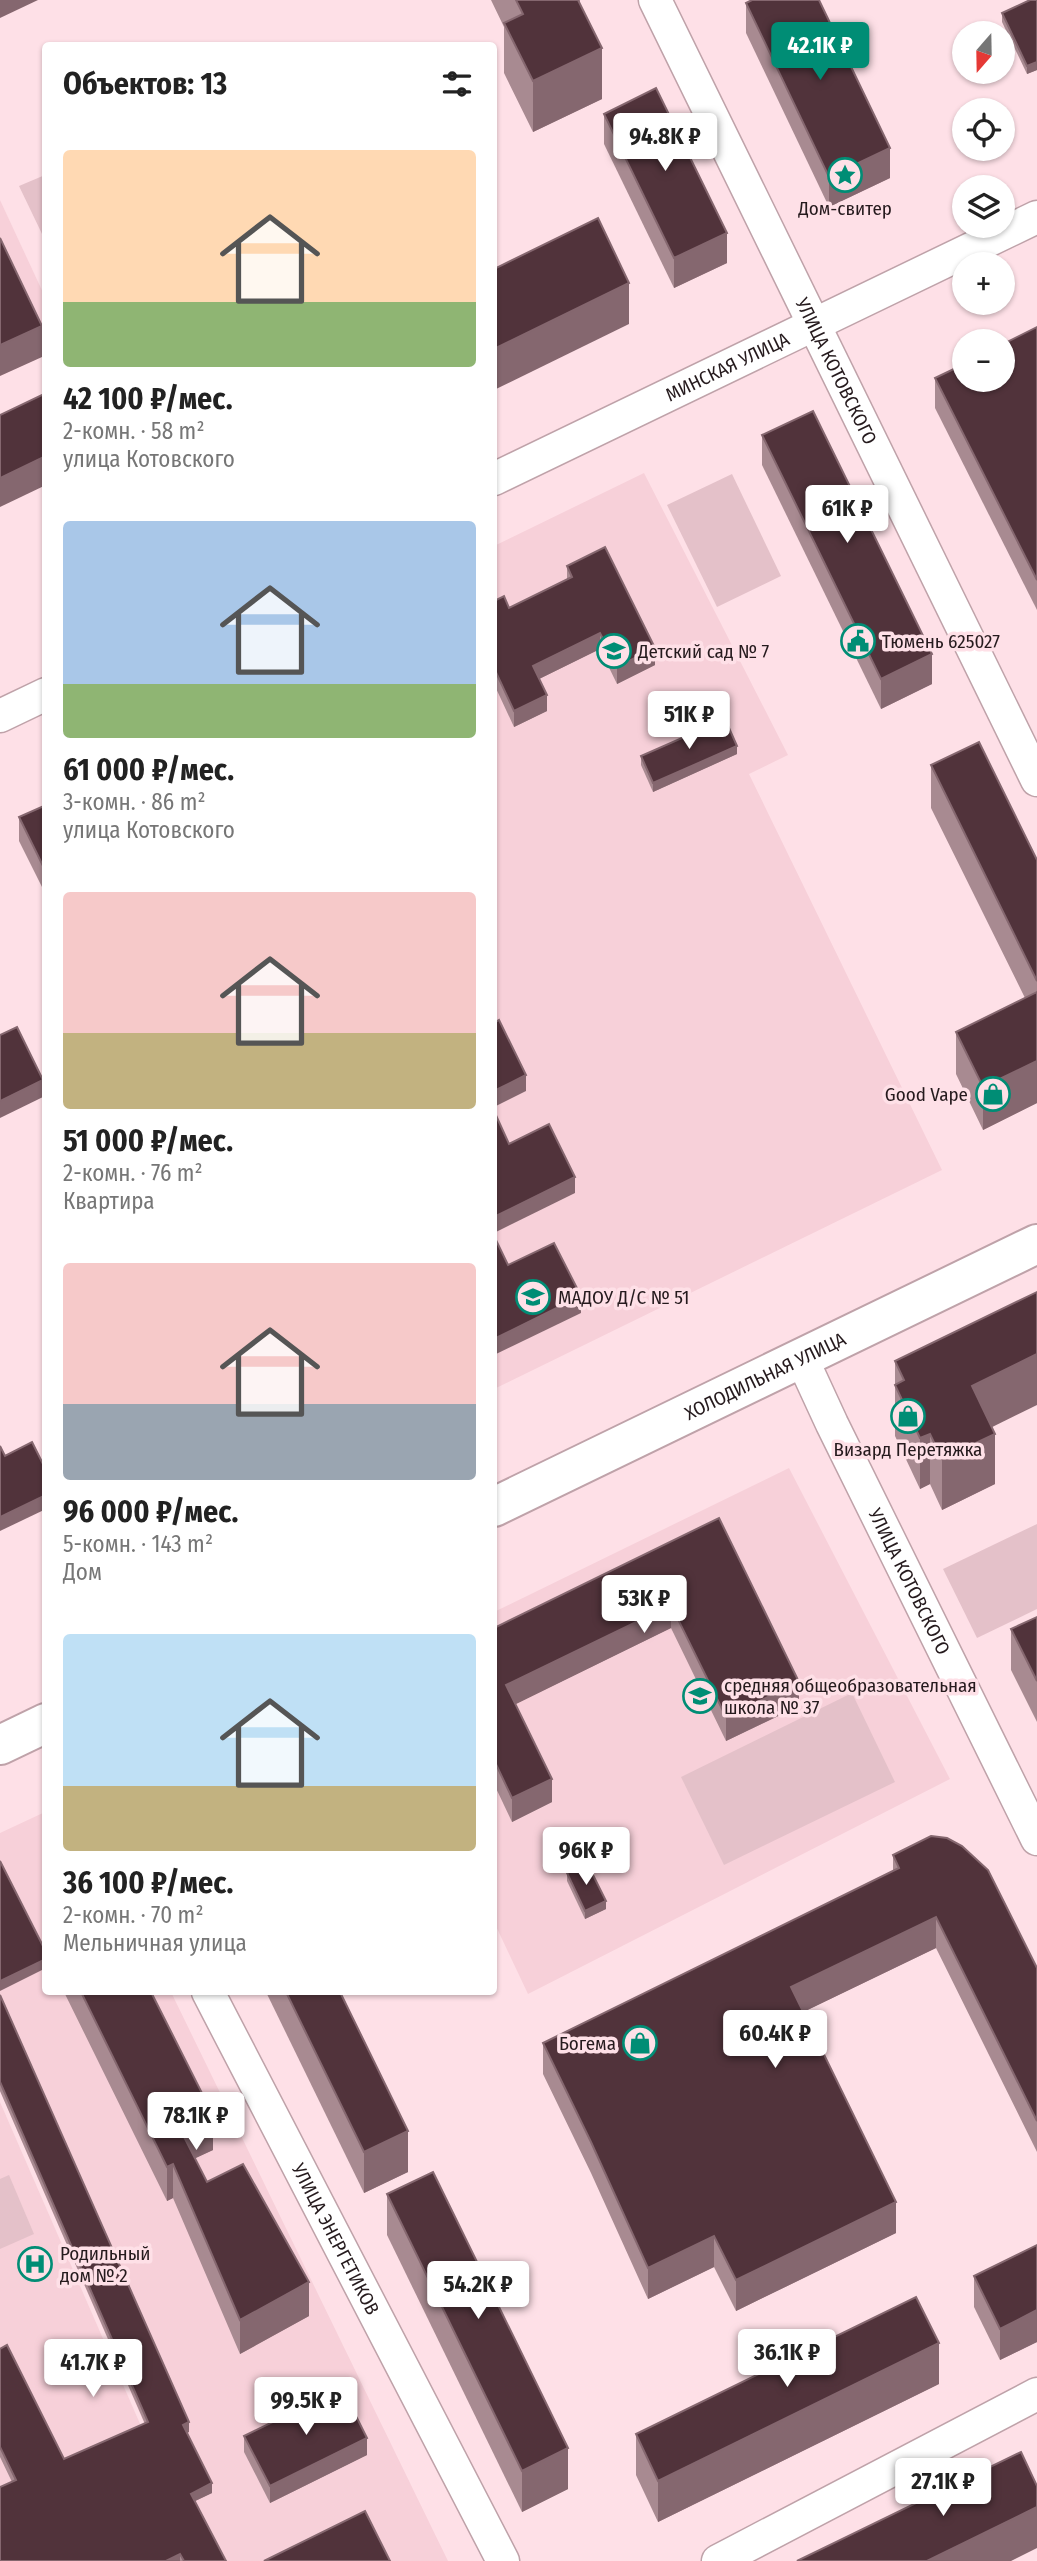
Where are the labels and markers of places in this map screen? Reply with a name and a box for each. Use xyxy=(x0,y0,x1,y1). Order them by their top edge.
pin: 42.1K ₽ xyxy=(755,22,885,82)
pin: 94.8K ₽ xyxy=(600,114,730,173)
place icon: Дом-свитер xyxy=(826,156,864,194)
place label: Дом-свитер xyxy=(797,197,892,220)
pin: 61K ₽ xyxy=(798,486,896,545)
public building icon: Тюмень 625027 xyxy=(839,622,877,660)
place label: Тюмень 625027 xyxy=(882,630,1000,653)
school or university icon: Детский сад № 7 xyxy=(595,632,633,670)
place label: Детский сад № 7 xyxy=(637,640,770,663)
pin: 51K ₽ xyxy=(640,692,738,751)
shop icon: Good Vape xyxy=(974,1075,1012,1113)
place label: Good Vape xyxy=(885,1083,968,1106)
school or university icon: МАДОУ Д/С № 51 xyxy=(514,1278,552,1316)
place label: МАДОУ Д/С № 51 xyxy=(558,1286,690,1309)
shop icon: Визард Перетяжка xyxy=(889,1397,927,1435)
place label: Визард Перетяжка xyxy=(834,1438,982,1461)
pin: 53K ₽ xyxy=(595,1576,693,1635)
place label: средняя общеобразовательная школа № 37 xyxy=(724,1674,977,1719)
school or university icon: средняя общеобразовательная школа № 37 xyxy=(681,1677,719,1715)
pin: 96K ₽ xyxy=(537,1828,635,1887)
pin: 60.4K ₽ xyxy=(710,2010,840,2070)
shop icon: Богема xyxy=(621,2024,659,2062)
place label: Богема xyxy=(559,2032,616,2055)
pin: 78.1K ₽ xyxy=(131,2092,261,2152)
place label: Родильный дом № 2 xyxy=(60,2242,150,2287)
hospital icon: Родильный дом № 2 xyxy=(16,2245,54,2283)
pin: 54.2K ₽ xyxy=(413,2262,543,2321)
pin: 36.1K ₽ xyxy=(722,2330,852,2389)
pin: 41.7K ₽ xyxy=(28,2340,158,2399)
pin: 99.5K ₽ xyxy=(241,2378,371,2437)
pin: 27.1K ₽ xyxy=(878,2458,1008,2518)

